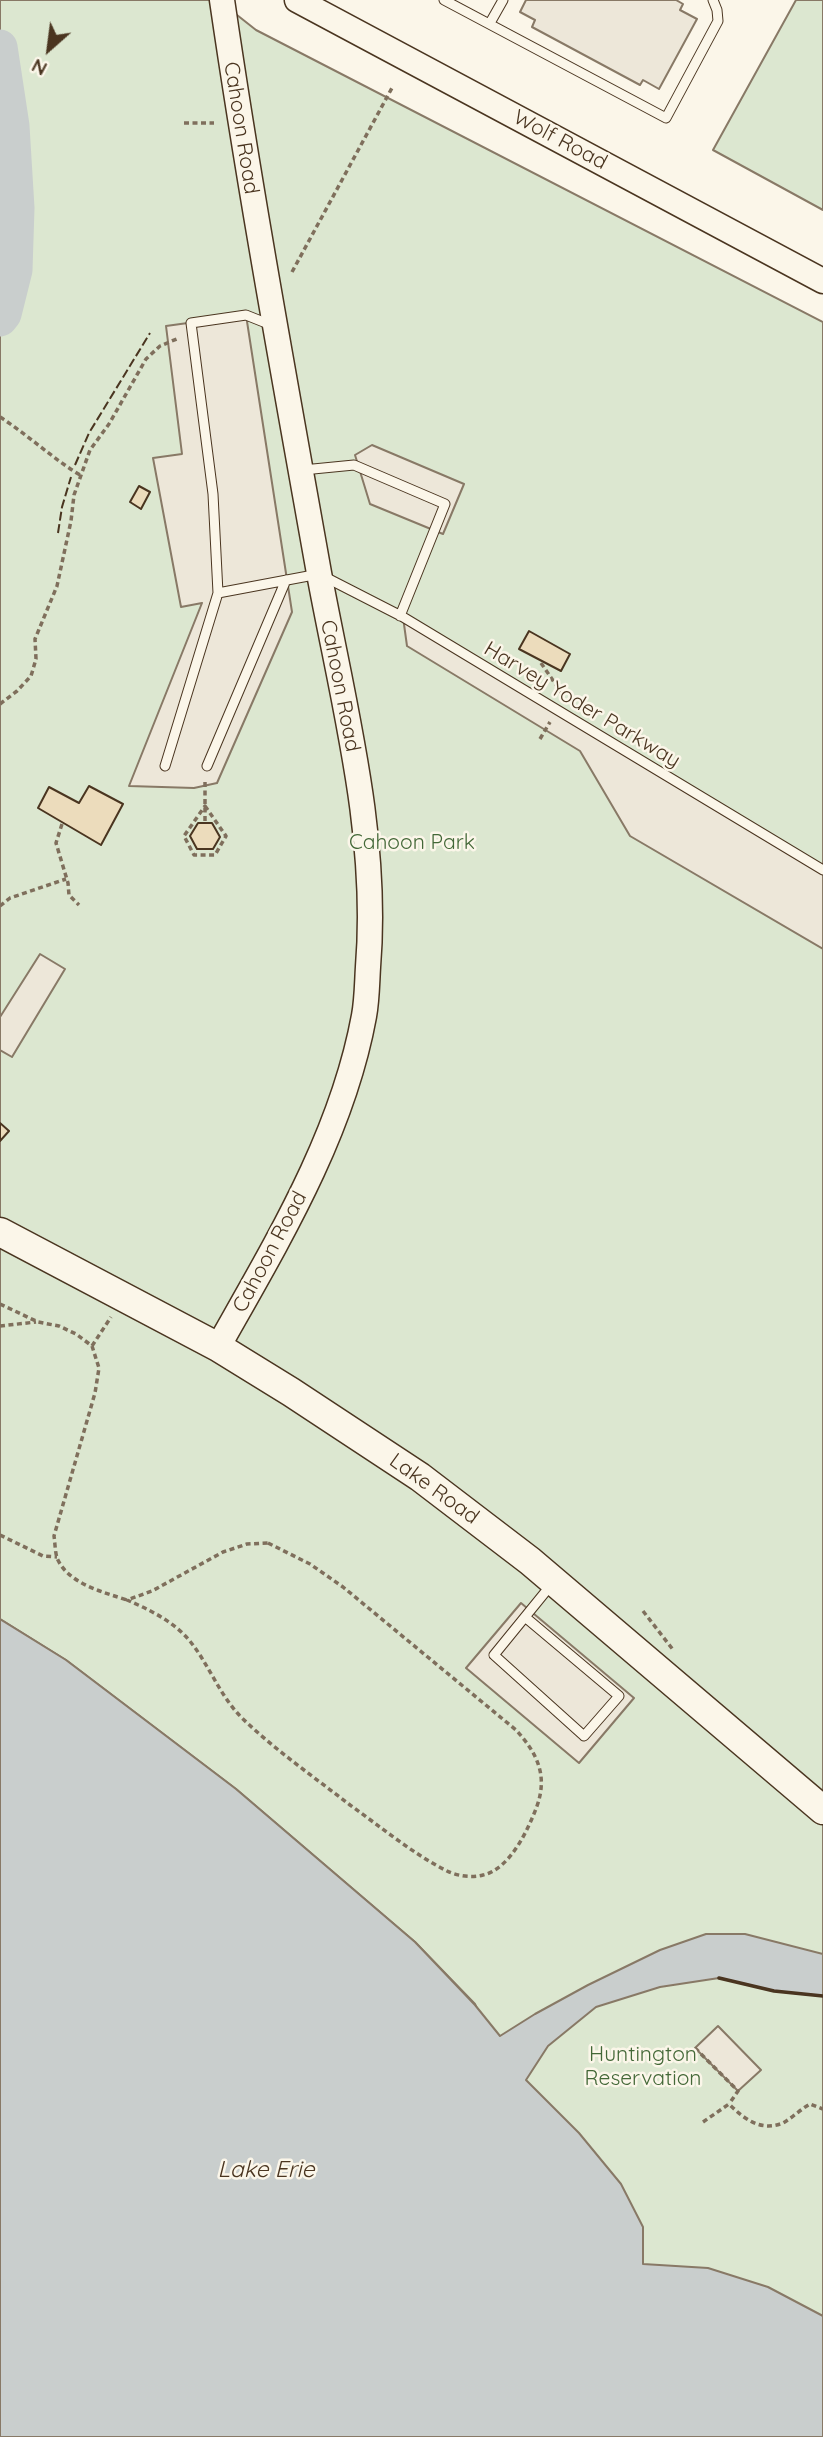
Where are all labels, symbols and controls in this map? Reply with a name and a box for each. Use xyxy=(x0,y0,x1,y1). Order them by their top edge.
north arrow xyxy=(14,14,84,84)
text: N xyxy=(27,54,51,81)
street label: Cahoon Road xyxy=(218,60,264,196)
street label: Wolf Road xyxy=(509,105,611,175)
street label: Cahoon Road xyxy=(315,618,365,754)
street label: Harvey Yoder Parkway xyxy=(479,636,685,774)
park label: Cahoon Park xyxy=(349,830,475,856)
street label: Cahoon Road xyxy=(227,1187,313,1317)
street label: Lake Road xyxy=(384,1448,484,1530)
park label: Huntington Reservation xyxy=(585,2042,701,2092)
water label: Lake Erie xyxy=(217,2156,315,2184)

